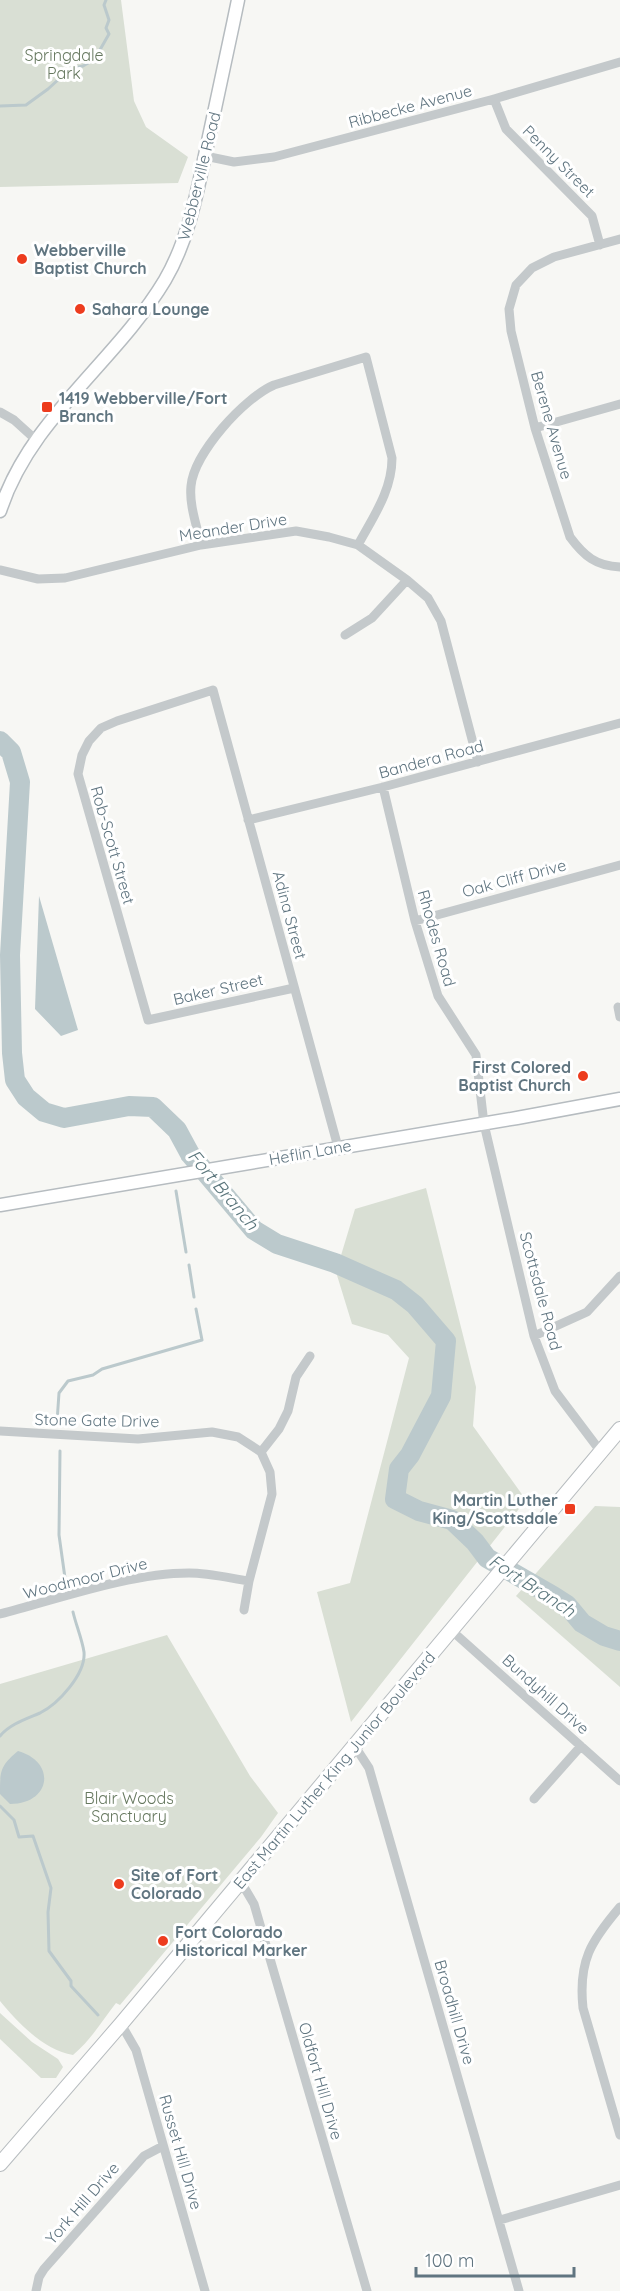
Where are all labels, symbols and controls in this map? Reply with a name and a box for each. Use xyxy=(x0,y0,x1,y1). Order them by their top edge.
park label: Springdale Park xyxy=(24,45,104,83)
street label: Ribbecke Avenue xyxy=(346,80,474,132)
street label: Webberville Road xyxy=(173,110,225,242)
street label: Penny Street xyxy=(519,121,599,201)
place label: Webberville Baptist Church xyxy=(34,240,147,278)
marker: Webberville Baptist Church xyxy=(15,252,29,266)
place label: Sahara Lounge xyxy=(92,299,210,319)
marker: Sahara Lounge xyxy=(73,302,87,316)
street label: Berene Avenue xyxy=(527,369,577,481)
place label: 1419 Webberville/Fort Branch xyxy=(59,388,228,426)
marker: 1419 Webberville/Fort Branch xyxy=(40,400,54,414)
street label: Meander Drive xyxy=(178,509,288,545)
street label: Bandera Road xyxy=(376,735,486,783)
street label: Rob-Scott Street xyxy=(87,784,139,906)
street label: Oak Cliff Drive xyxy=(460,855,568,901)
street label: Adina Street xyxy=(269,869,311,961)
street label: Rhodes Road xyxy=(414,887,460,989)
street label: Baker Street xyxy=(171,969,265,1009)
place label: First Colored Baptist Church xyxy=(458,1057,571,1095)
marker: First Colored Baptist Church xyxy=(576,1069,590,1083)
street label: Heflin Lane xyxy=(267,1135,353,1169)
water label: Fort Branch xyxy=(183,1145,264,1235)
street label: Scottsdale Road xyxy=(516,1230,566,1352)
street label: Stone Gate Drive xyxy=(34,1409,160,1431)
place label: Martin Luther King/Scottsdale xyxy=(432,1490,558,1528)
marker: Martin Luther King/Scottsdale xyxy=(563,1502,577,1516)
water label: Fort Branch xyxy=(485,1549,580,1622)
street label: Woodmoor Drive xyxy=(21,1553,149,1603)
street label: East Martin Luther King Junior Boulevard xyxy=(229,1647,439,1893)
street label: Bundyhill Drive xyxy=(498,1650,594,1738)
park label: Blair Woods Sanctuary xyxy=(84,1788,174,1826)
place label: Site of Fort Colorado xyxy=(131,1865,218,1903)
marker: Site of Fort Colorado xyxy=(112,1877,126,1891)
place label: Fort Colorado Historical Marker xyxy=(175,1922,308,1960)
marker: Fort Colorado Historical Marker xyxy=(156,1934,170,1948)
street label: Broadhill Drive xyxy=(430,1957,480,2067)
street label: Oldfort Hill Drive xyxy=(295,2020,347,2142)
street label: Russet Hill Drive xyxy=(155,2092,207,2212)
street label: York Hill Drive xyxy=(41,2158,123,2248)
scale bar xyxy=(416,2240,574,2278)
text: 100 m xyxy=(425,2249,474,2272)

